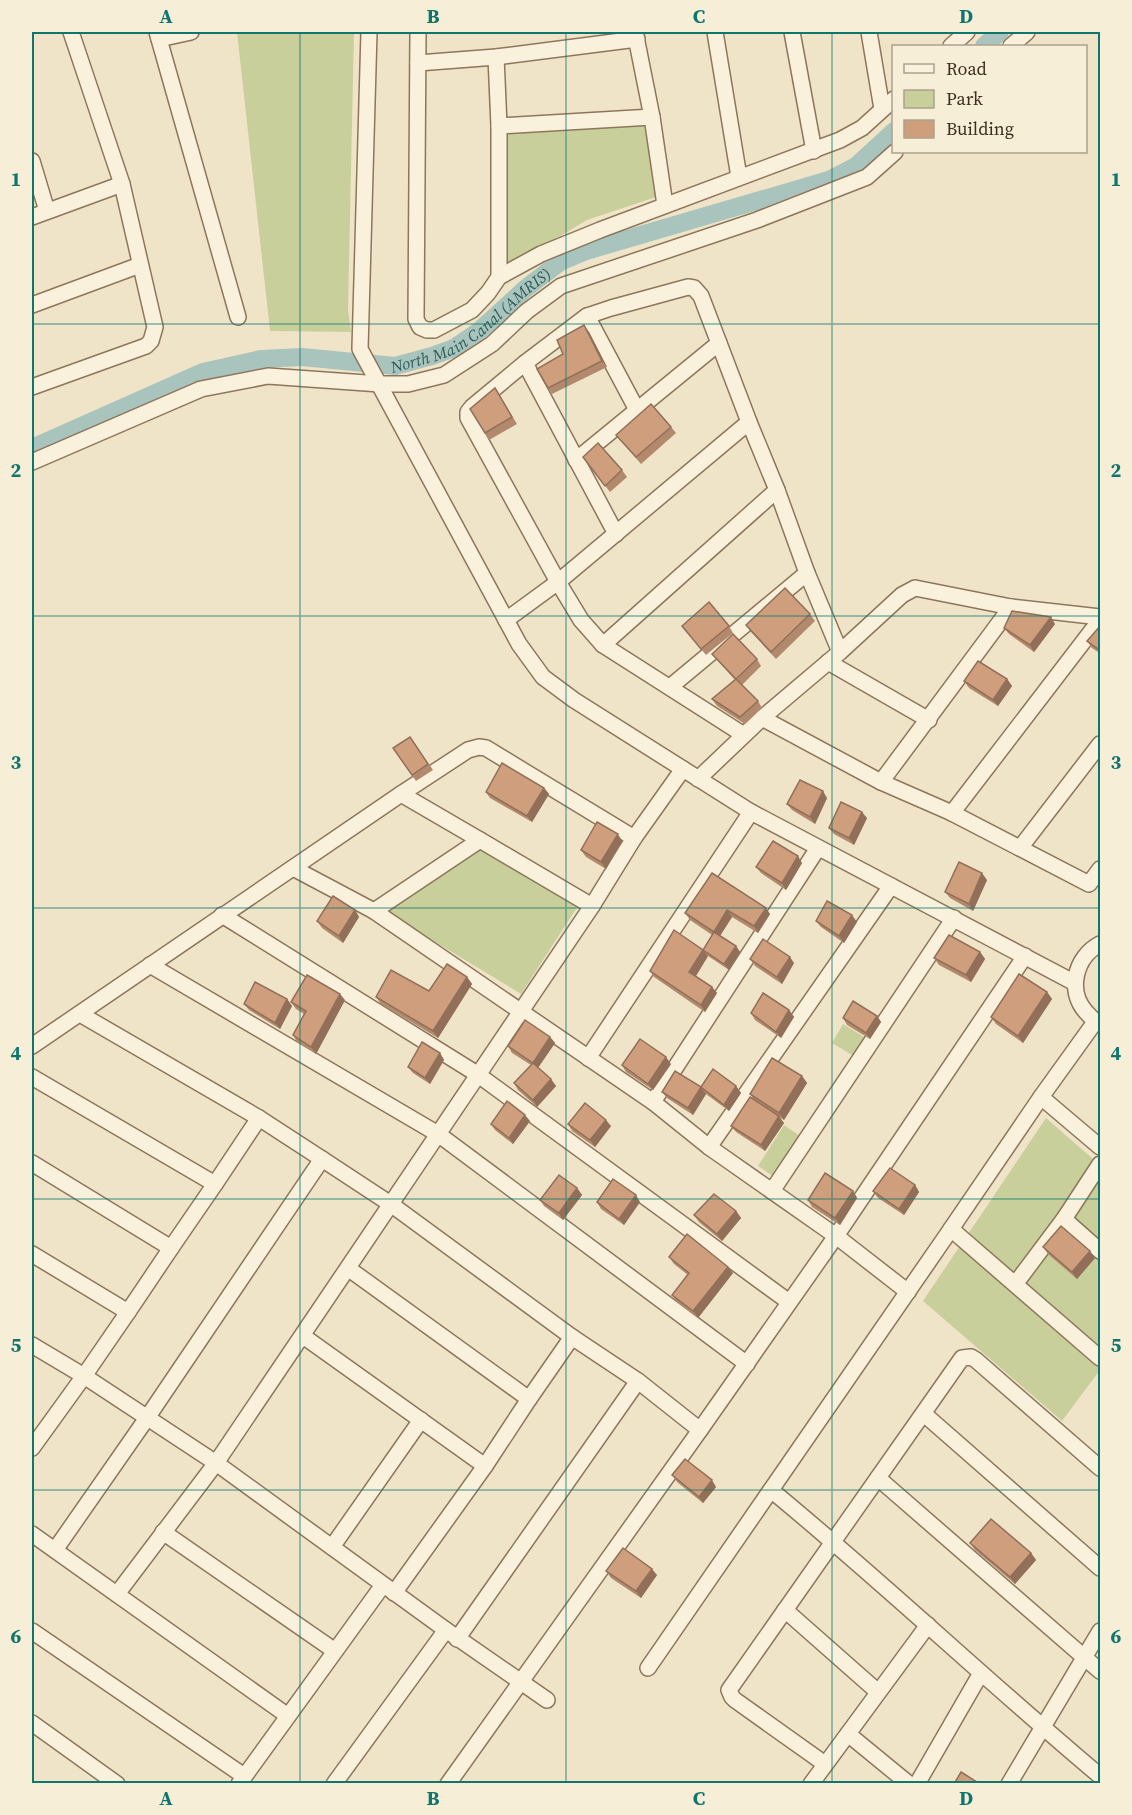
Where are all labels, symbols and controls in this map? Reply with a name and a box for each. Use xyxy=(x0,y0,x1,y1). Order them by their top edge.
text: A xyxy=(159,2,173,30)
text: B xyxy=(426,2,440,30)
text: C xyxy=(693,2,705,30)
text: D xyxy=(959,2,973,30)
legend xyxy=(892,45,1087,153)
text: Road xyxy=(946,56,987,81)
text: Park xyxy=(946,86,983,111)
text: Building xyxy=(946,116,1014,141)
text: 1 xyxy=(11,165,21,193)
text: 1 xyxy=(1111,165,1121,193)
water label: North Main Canal (AMRIS) xyxy=(387,262,555,378)
text: 2 xyxy=(11,456,22,484)
text: 2 xyxy=(1111,456,1122,484)
text: 3 xyxy=(11,748,22,776)
text: 3 xyxy=(1111,748,1122,776)
text: 4 xyxy=(11,1039,22,1067)
text: 4 xyxy=(1111,1039,1122,1067)
text: 5 xyxy=(11,1331,22,1359)
text: 5 xyxy=(1111,1331,1122,1359)
text: 6 xyxy=(11,1622,22,1650)
text: 6 xyxy=(1111,1622,1122,1650)
text: A xyxy=(159,1784,173,1812)
text: B xyxy=(426,1784,440,1812)
text: C xyxy=(693,1784,705,1812)
text: D xyxy=(959,1784,973,1812)

